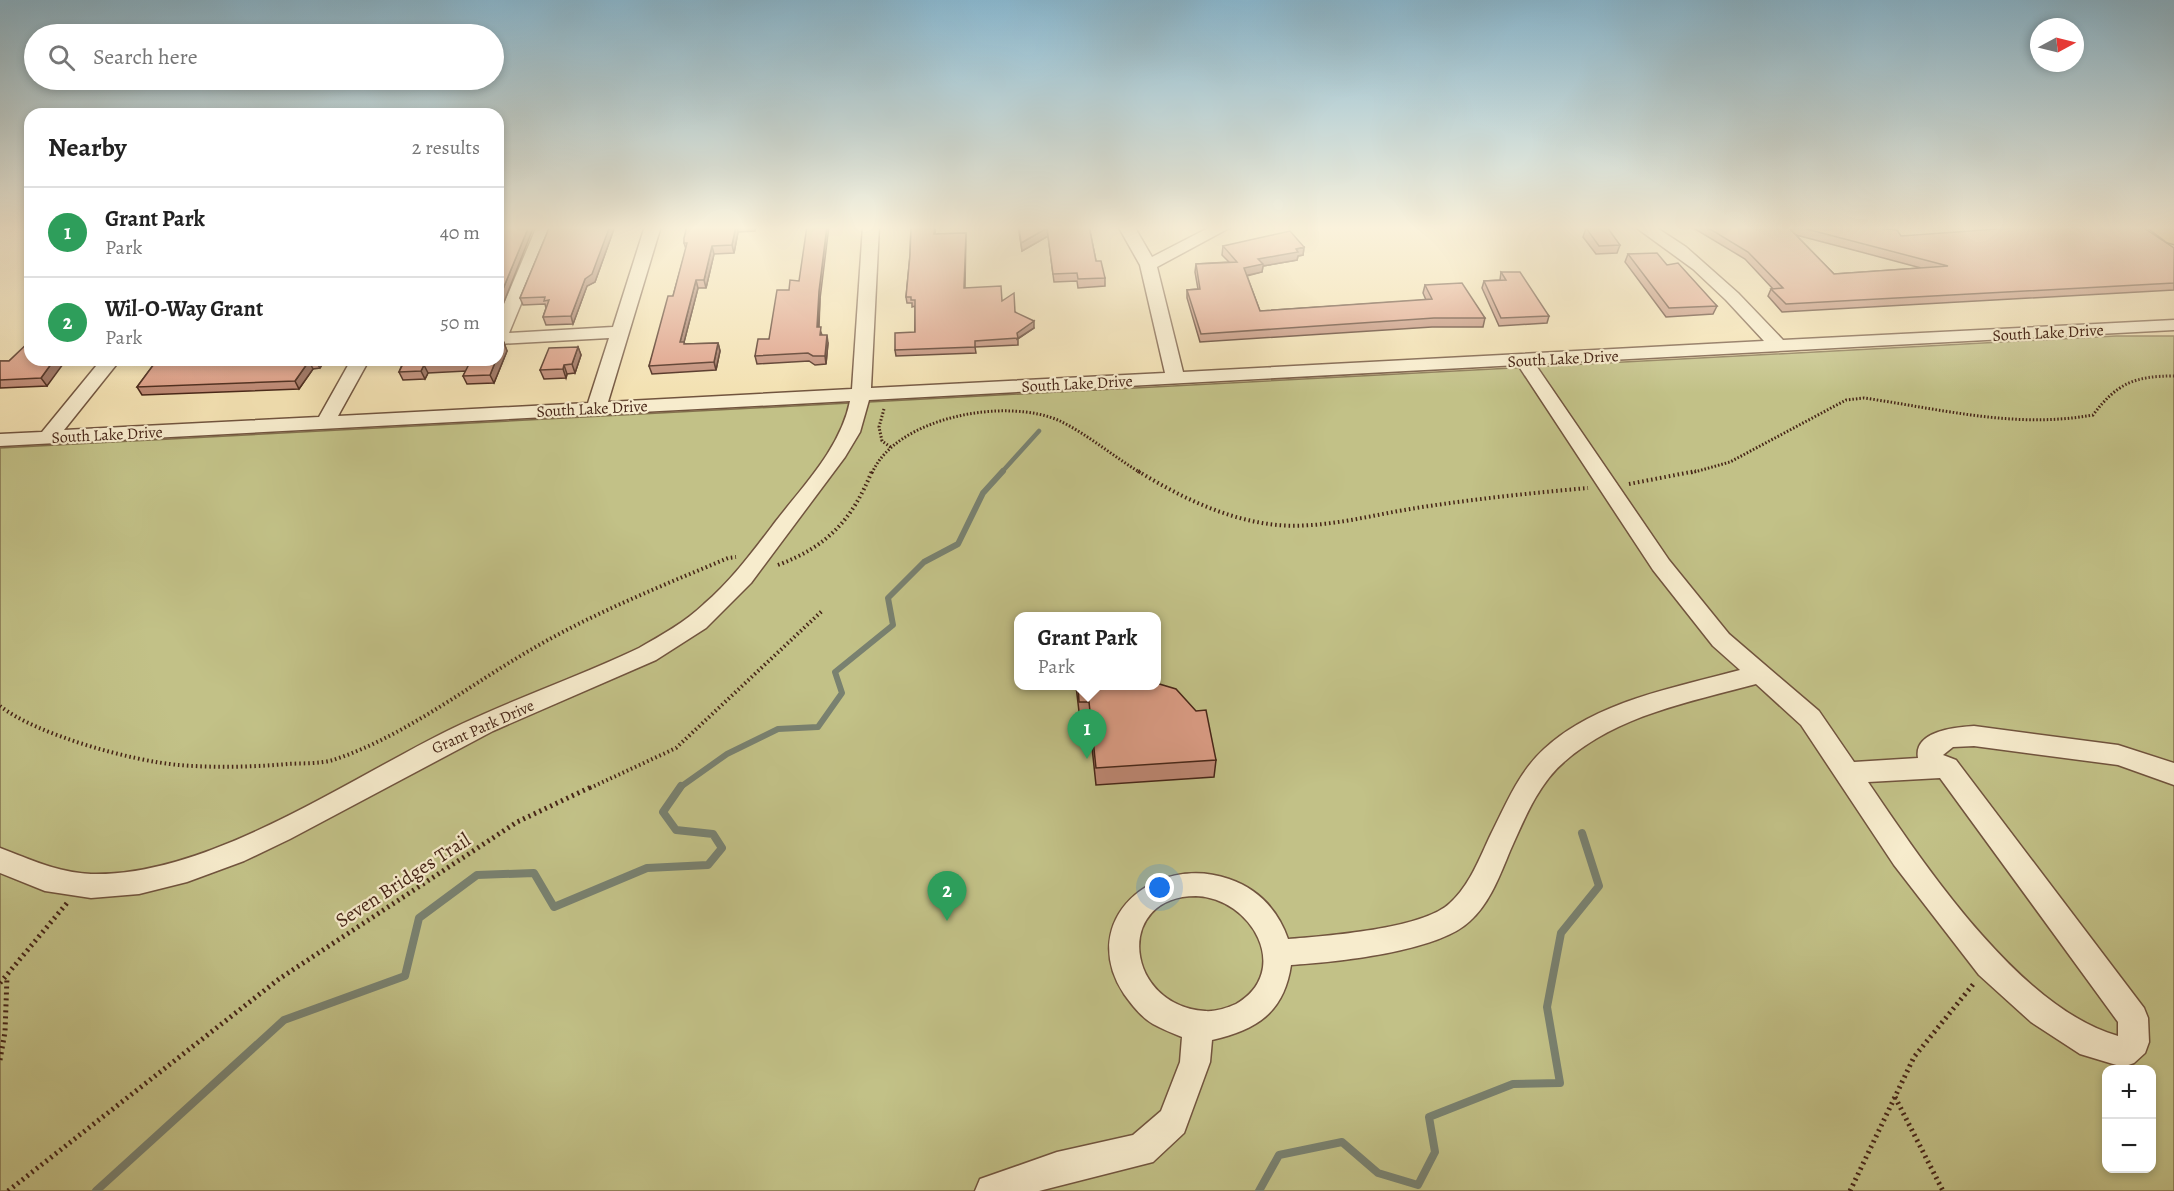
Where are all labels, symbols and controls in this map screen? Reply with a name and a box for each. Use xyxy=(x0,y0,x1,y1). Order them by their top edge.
north arrow xyxy=(2030,18,2084,72)
search box xyxy=(24,24,504,90)
icon: search xyxy=(45,41,78,74)
text: Search here xyxy=(93,42,198,72)
text: Nearby xyxy=(48,130,127,165)
text: 2 results xyxy=(412,134,480,161)
text: Grant Park xyxy=(105,204,205,234)
text: 1 xyxy=(64,219,71,246)
text: 40 m xyxy=(440,219,480,246)
text: Park xyxy=(105,234,143,261)
text: Wil-O-Way Grant xyxy=(105,294,263,324)
text: 2 xyxy=(63,309,72,336)
text: 50 m xyxy=(440,309,480,336)
street label: South Lake Drive xyxy=(1992,319,2104,347)
text: Park xyxy=(105,324,143,351)
street label: South Lake Drive xyxy=(1507,345,1619,373)
street label: South Lake Drive xyxy=(1021,370,1133,398)
street label: South Lake Drive xyxy=(536,395,648,423)
street label: South Lake Drive xyxy=(51,421,163,449)
popup xyxy=(1014,612,1161,690)
text: Grant Park xyxy=(1038,623,1137,653)
text: Park xyxy=(1038,653,1075,680)
street label: Grant Park Drive xyxy=(428,695,538,759)
pin: 1 xyxy=(1068,710,1106,759)
street label: Seven Bridges Trail xyxy=(330,826,476,934)
pin: 2 xyxy=(928,872,966,921)
your location xyxy=(1145,873,1174,902)
map controls xyxy=(2102,1065,2156,1173)
button: + xyxy=(2102,1065,2156,1119)
button: − xyxy=(2102,1119,2156,1173)

